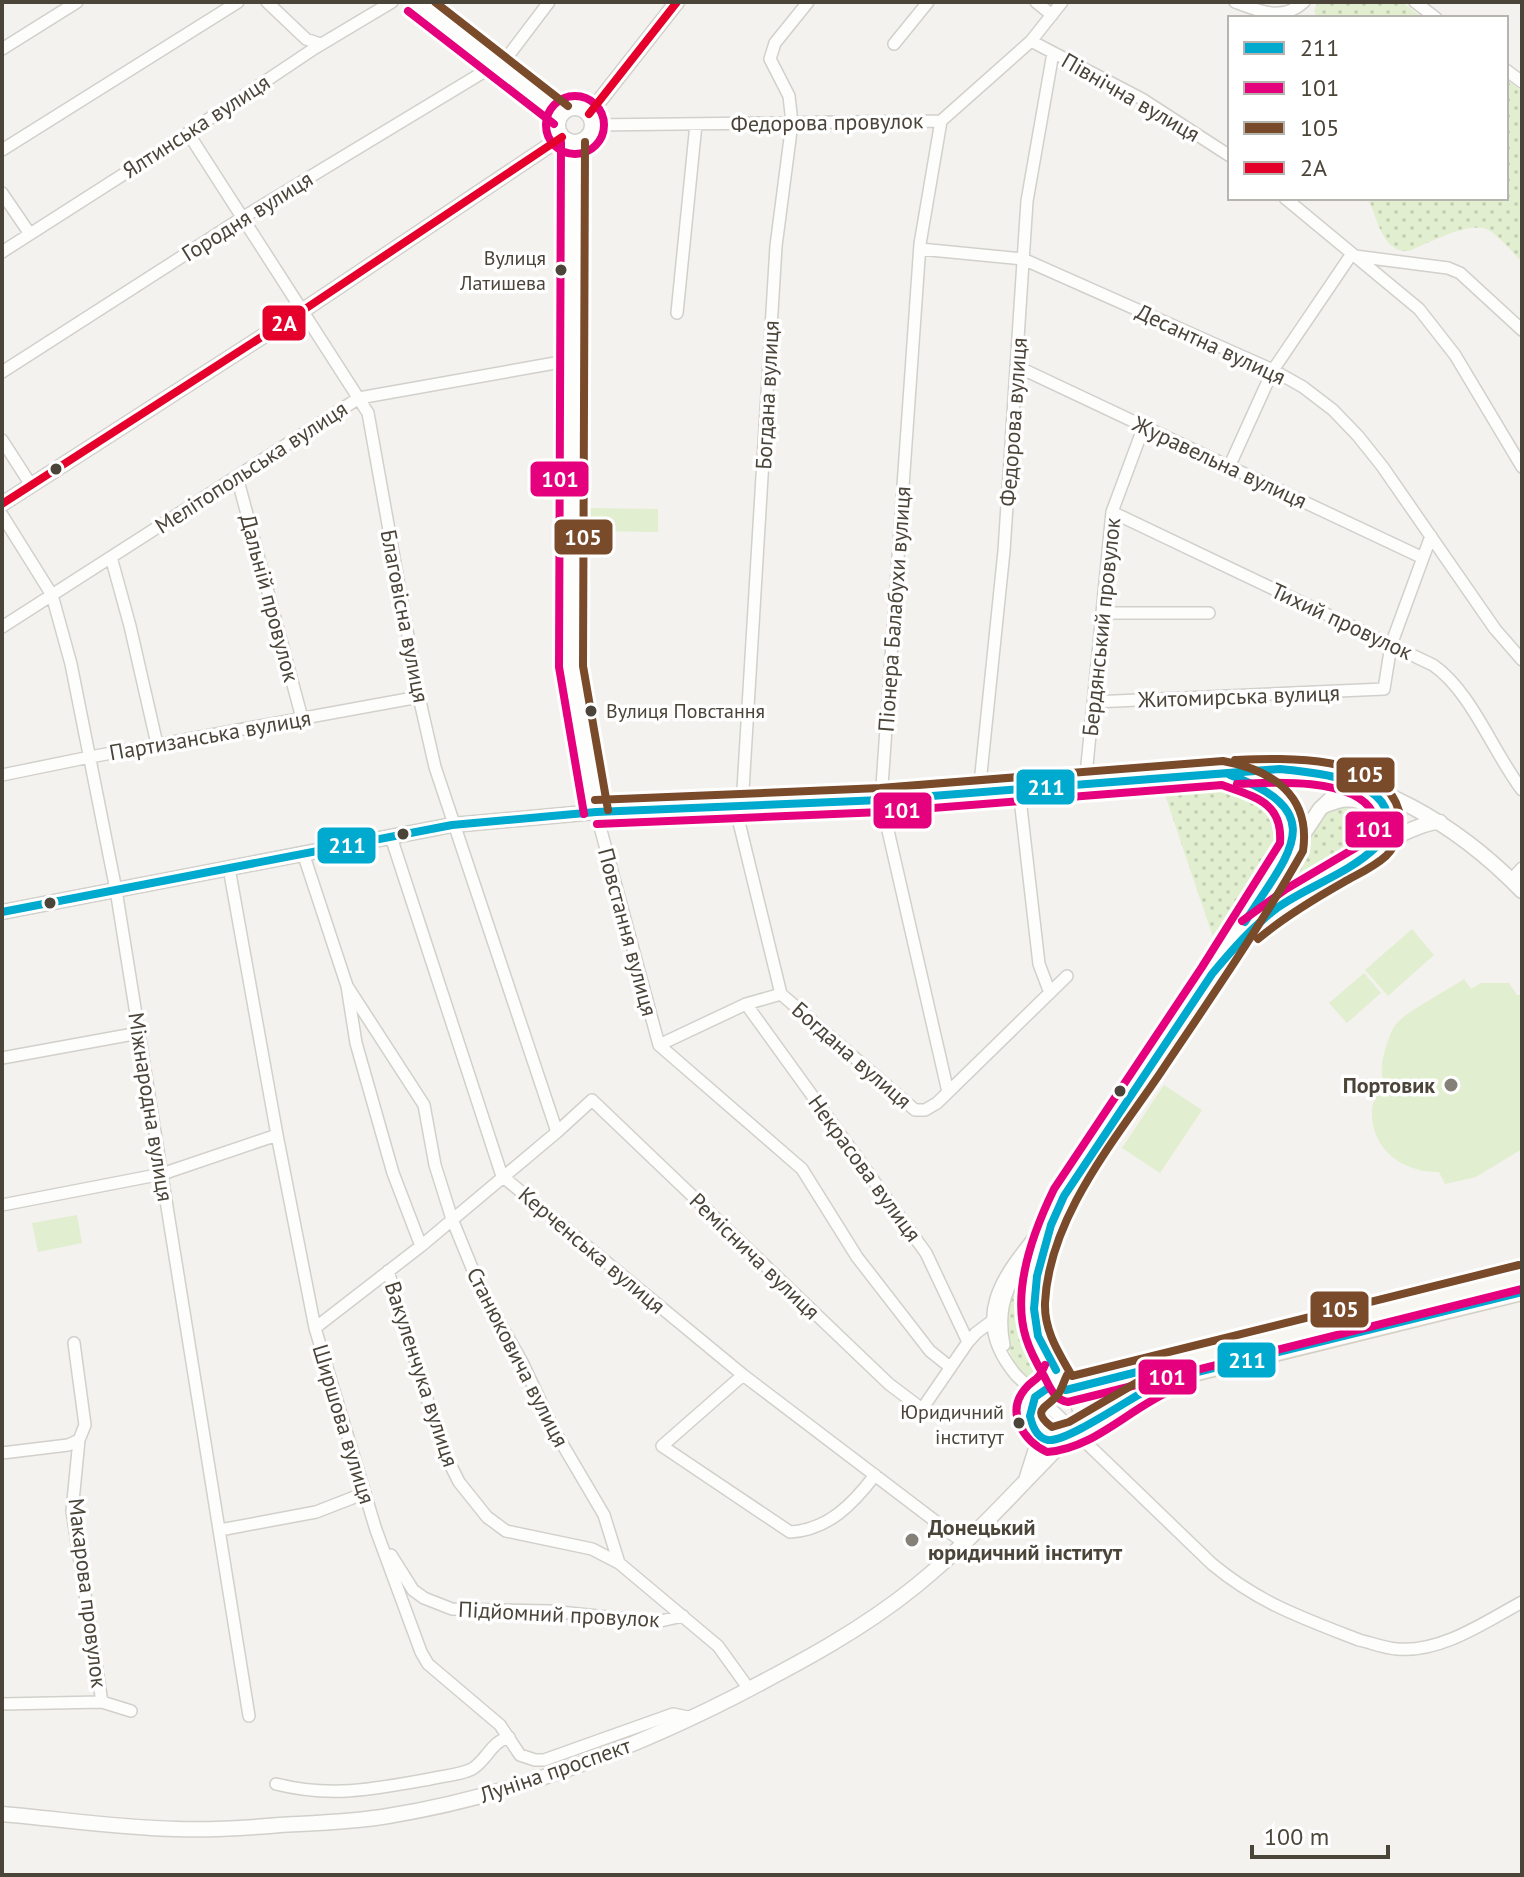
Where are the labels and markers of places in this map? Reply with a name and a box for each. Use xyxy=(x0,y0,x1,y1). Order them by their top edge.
place label: Вулиця Латишева xyxy=(459,245,546,296)
marker: Вулиця Латишева xyxy=(553,262,569,278)
unlabelled marker xyxy=(48,461,64,477)
place label: Вулиця Повстання xyxy=(606,698,765,724)
marker: Вулиця Повстання xyxy=(583,703,599,719)
unlabelled marker xyxy=(395,826,411,842)
unlabelled marker xyxy=(42,895,58,911)
place label: Портовик xyxy=(1343,1071,1435,1099)
marker: Портовик xyxy=(1442,1076,1460,1094)
unlabelled marker xyxy=(1112,1083,1128,1099)
place label: Юридичний інститут xyxy=(900,1399,1004,1450)
marker: Юридичний інститут xyxy=(1011,1415,1027,1431)
place label: Донецький юридичний інститут xyxy=(928,1513,1123,1566)
marker: Донецький юридичний інститут xyxy=(903,1531,921,1549)

